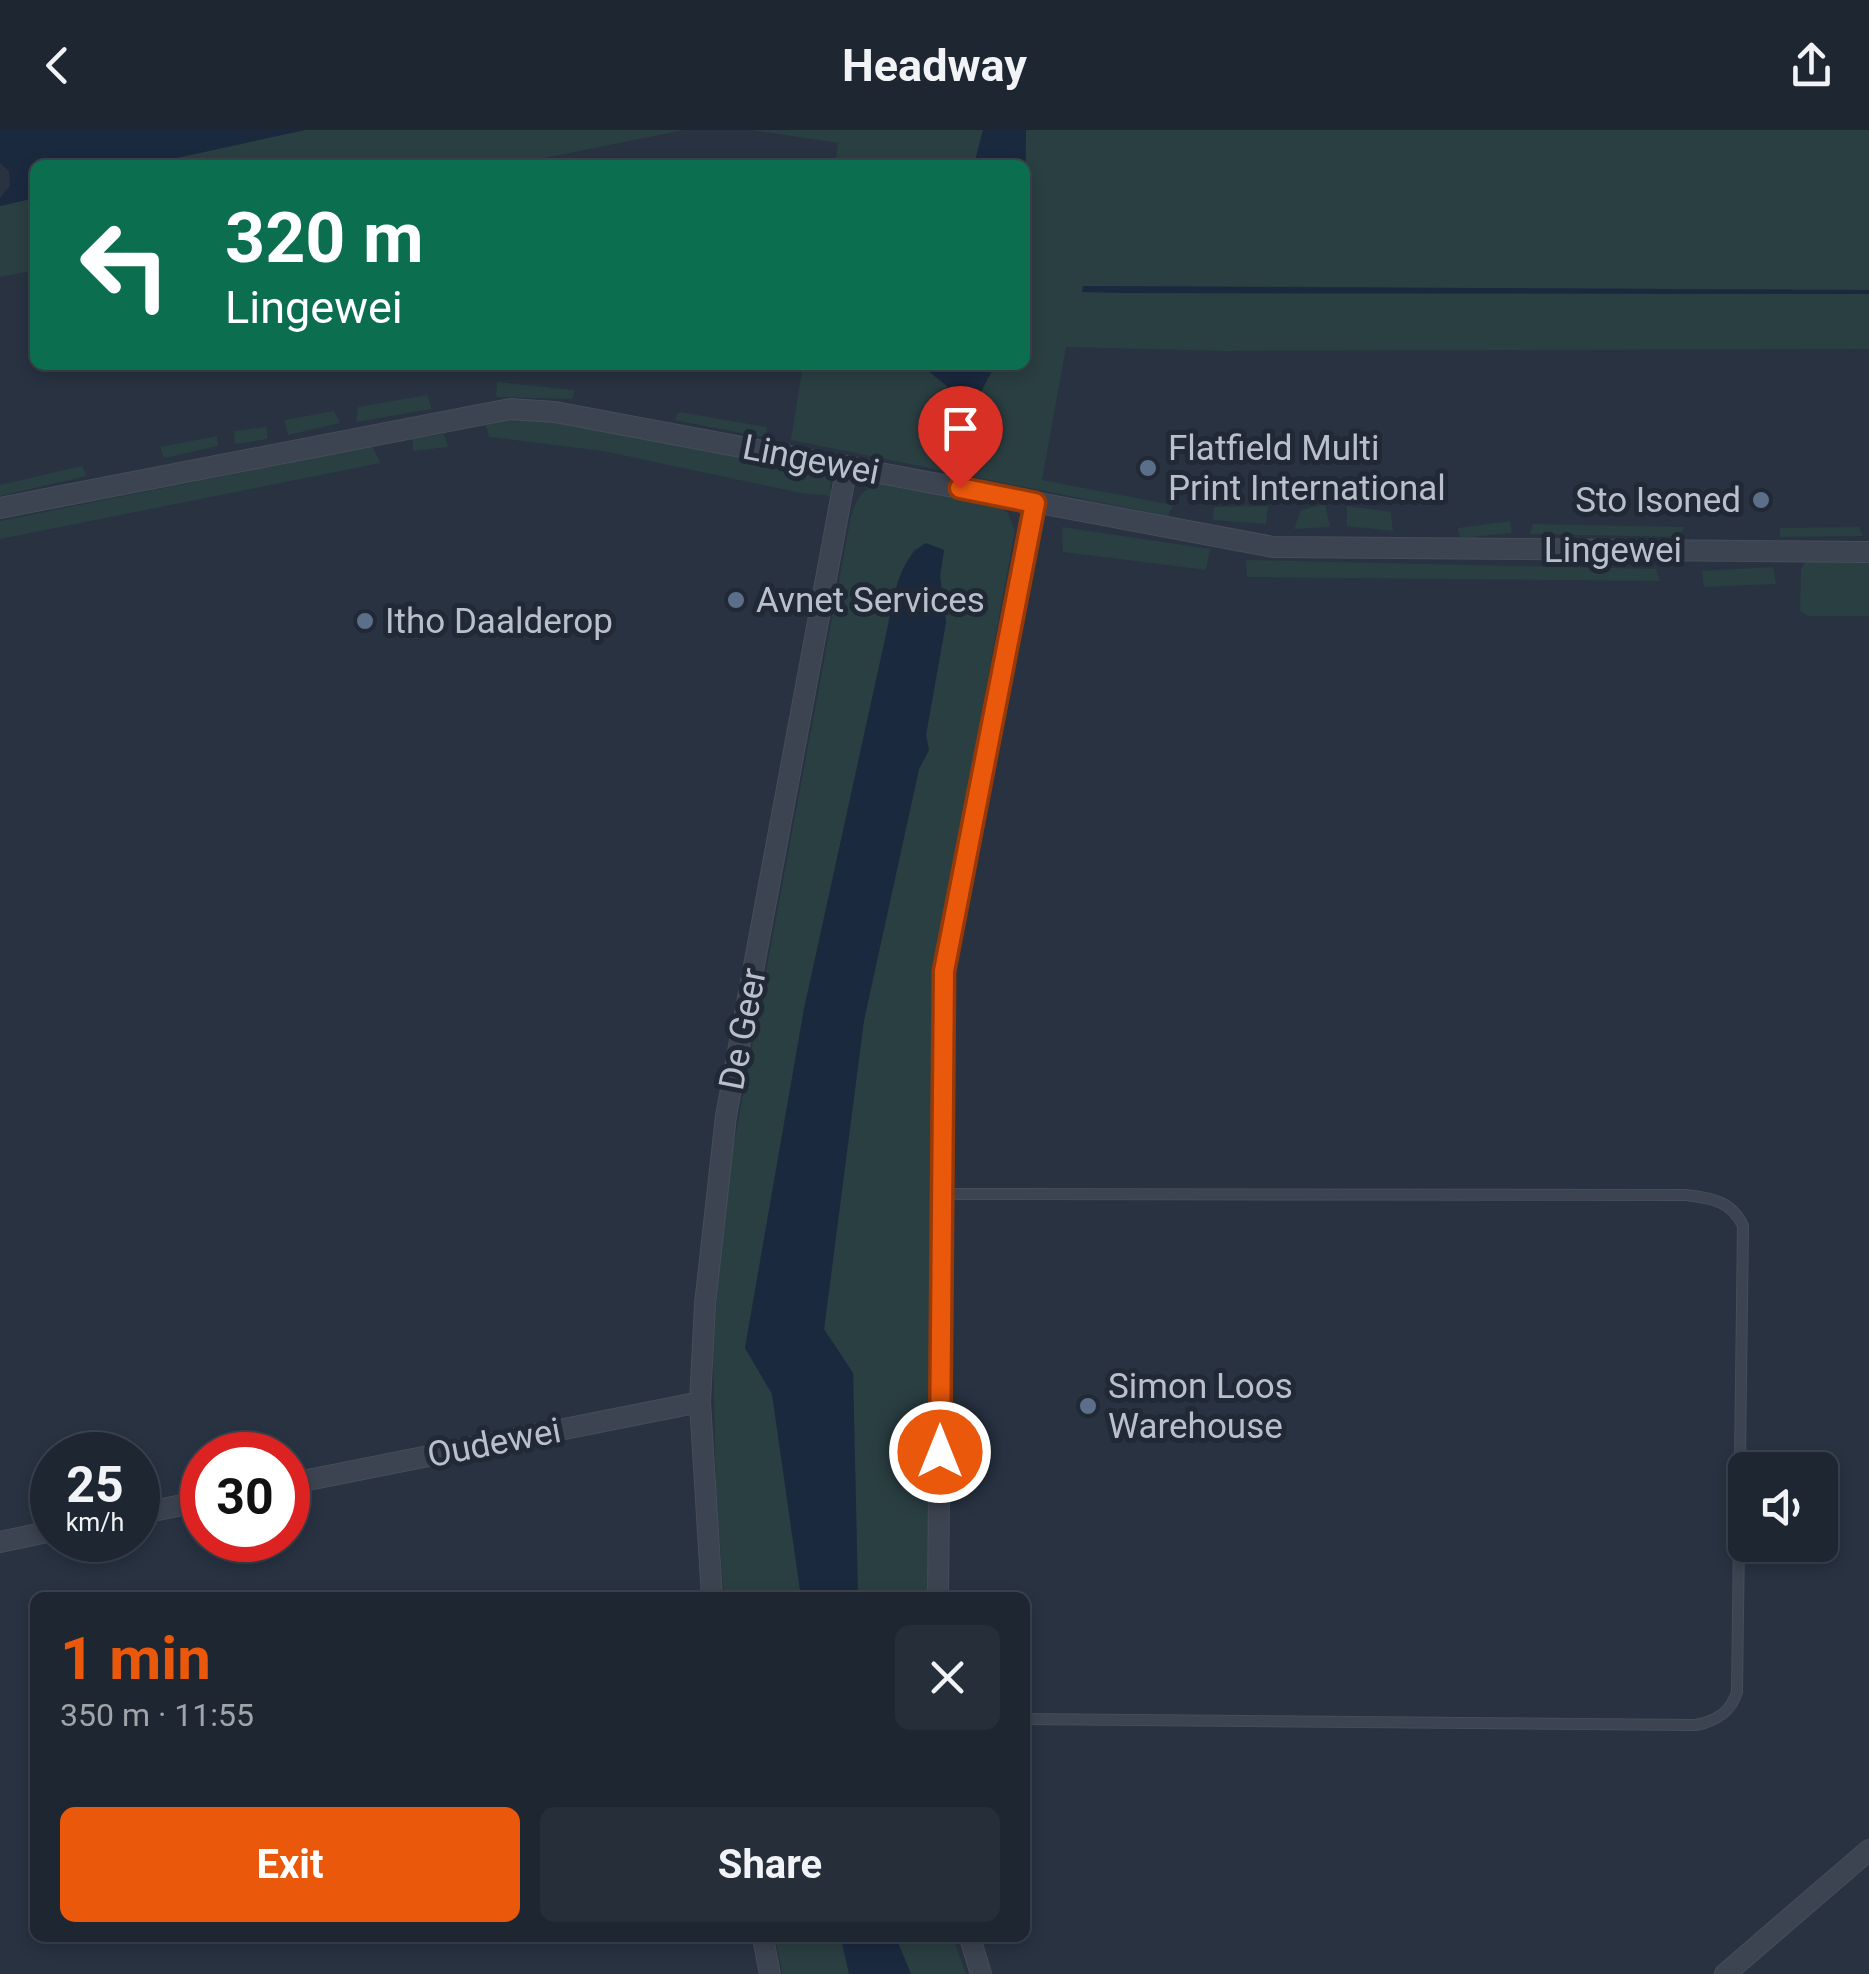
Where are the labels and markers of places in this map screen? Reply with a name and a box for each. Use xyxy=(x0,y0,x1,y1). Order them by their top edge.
pin xyxy=(918,386,1003,489)
place label: Flatfield Multi Print International xyxy=(1168,428,1446,509)
marker: Flatfield Multi Print International xyxy=(1137,457,1159,479)
place label: Sto Isoned xyxy=(1575,480,1741,521)
marker: Sto Isoned xyxy=(1750,489,1772,511)
place label: Avnet Services xyxy=(756,580,985,621)
marker: Avnet Services xyxy=(725,589,747,611)
place label: Itho Daalderop xyxy=(385,601,613,642)
marker: Itho Daalderop xyxy=(354,610,376,632)
place label: Simon Loos Warehouse xyxy=(1108,1366,1293,1447)
marker: Simon Loos Warehouse xyxy=(1077,1395,1099,1417)

